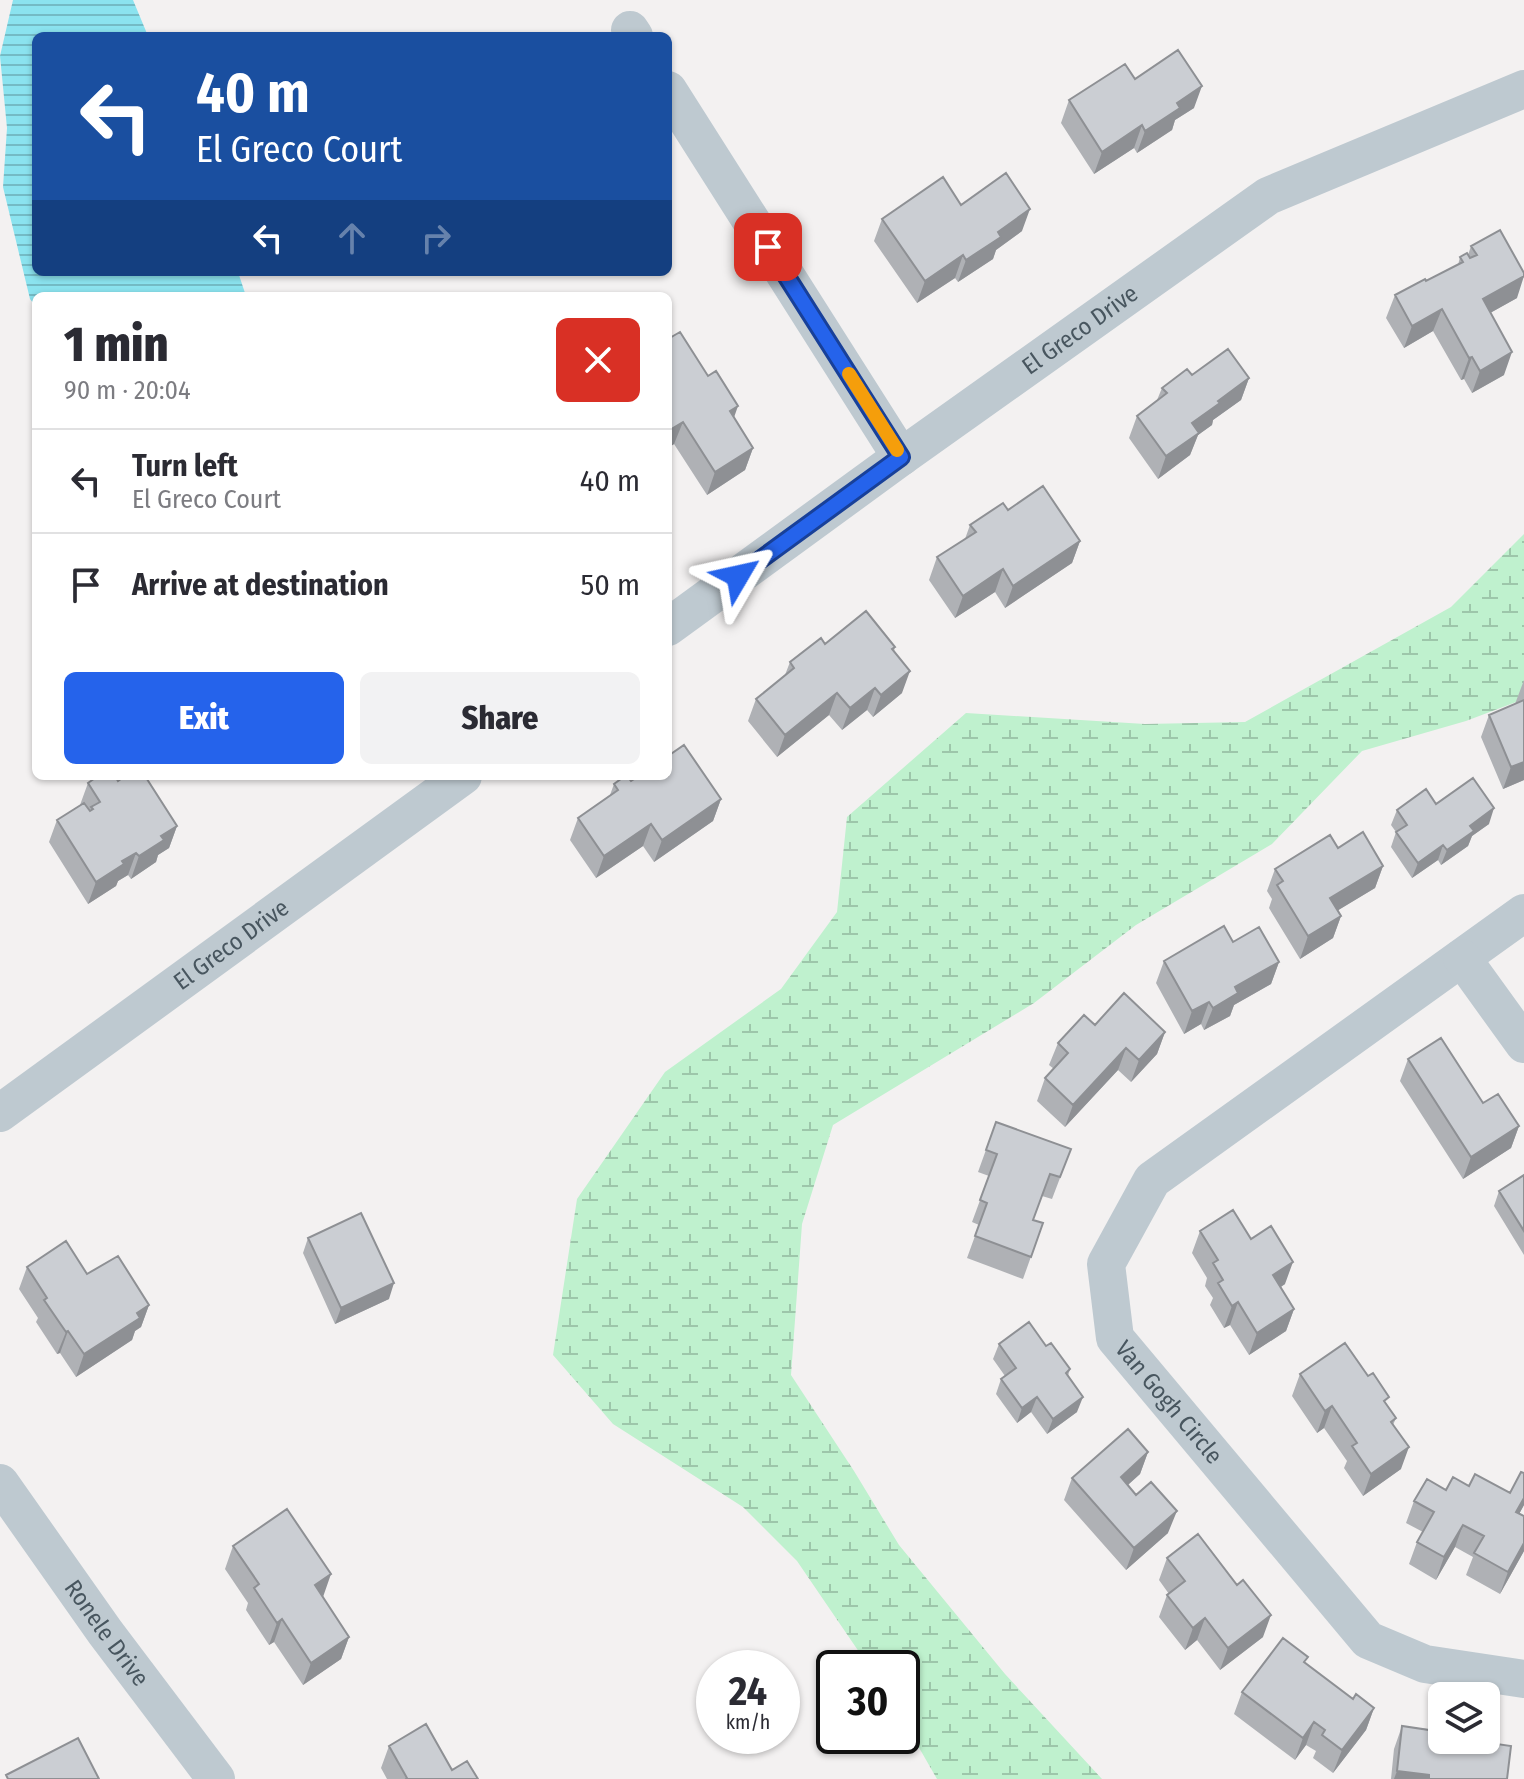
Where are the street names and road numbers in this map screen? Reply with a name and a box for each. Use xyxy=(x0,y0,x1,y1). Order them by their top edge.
street label: El Greco Drive xyxy=(1017,279,1143,380)
street label: El Greco Drive xyxy=(168,894,294,996)
street label: Van Gogh Circle xyxy=(1109,1335,1228,1469)
street label: Ronele Drive xyxy=(59,1574,155,1691)

